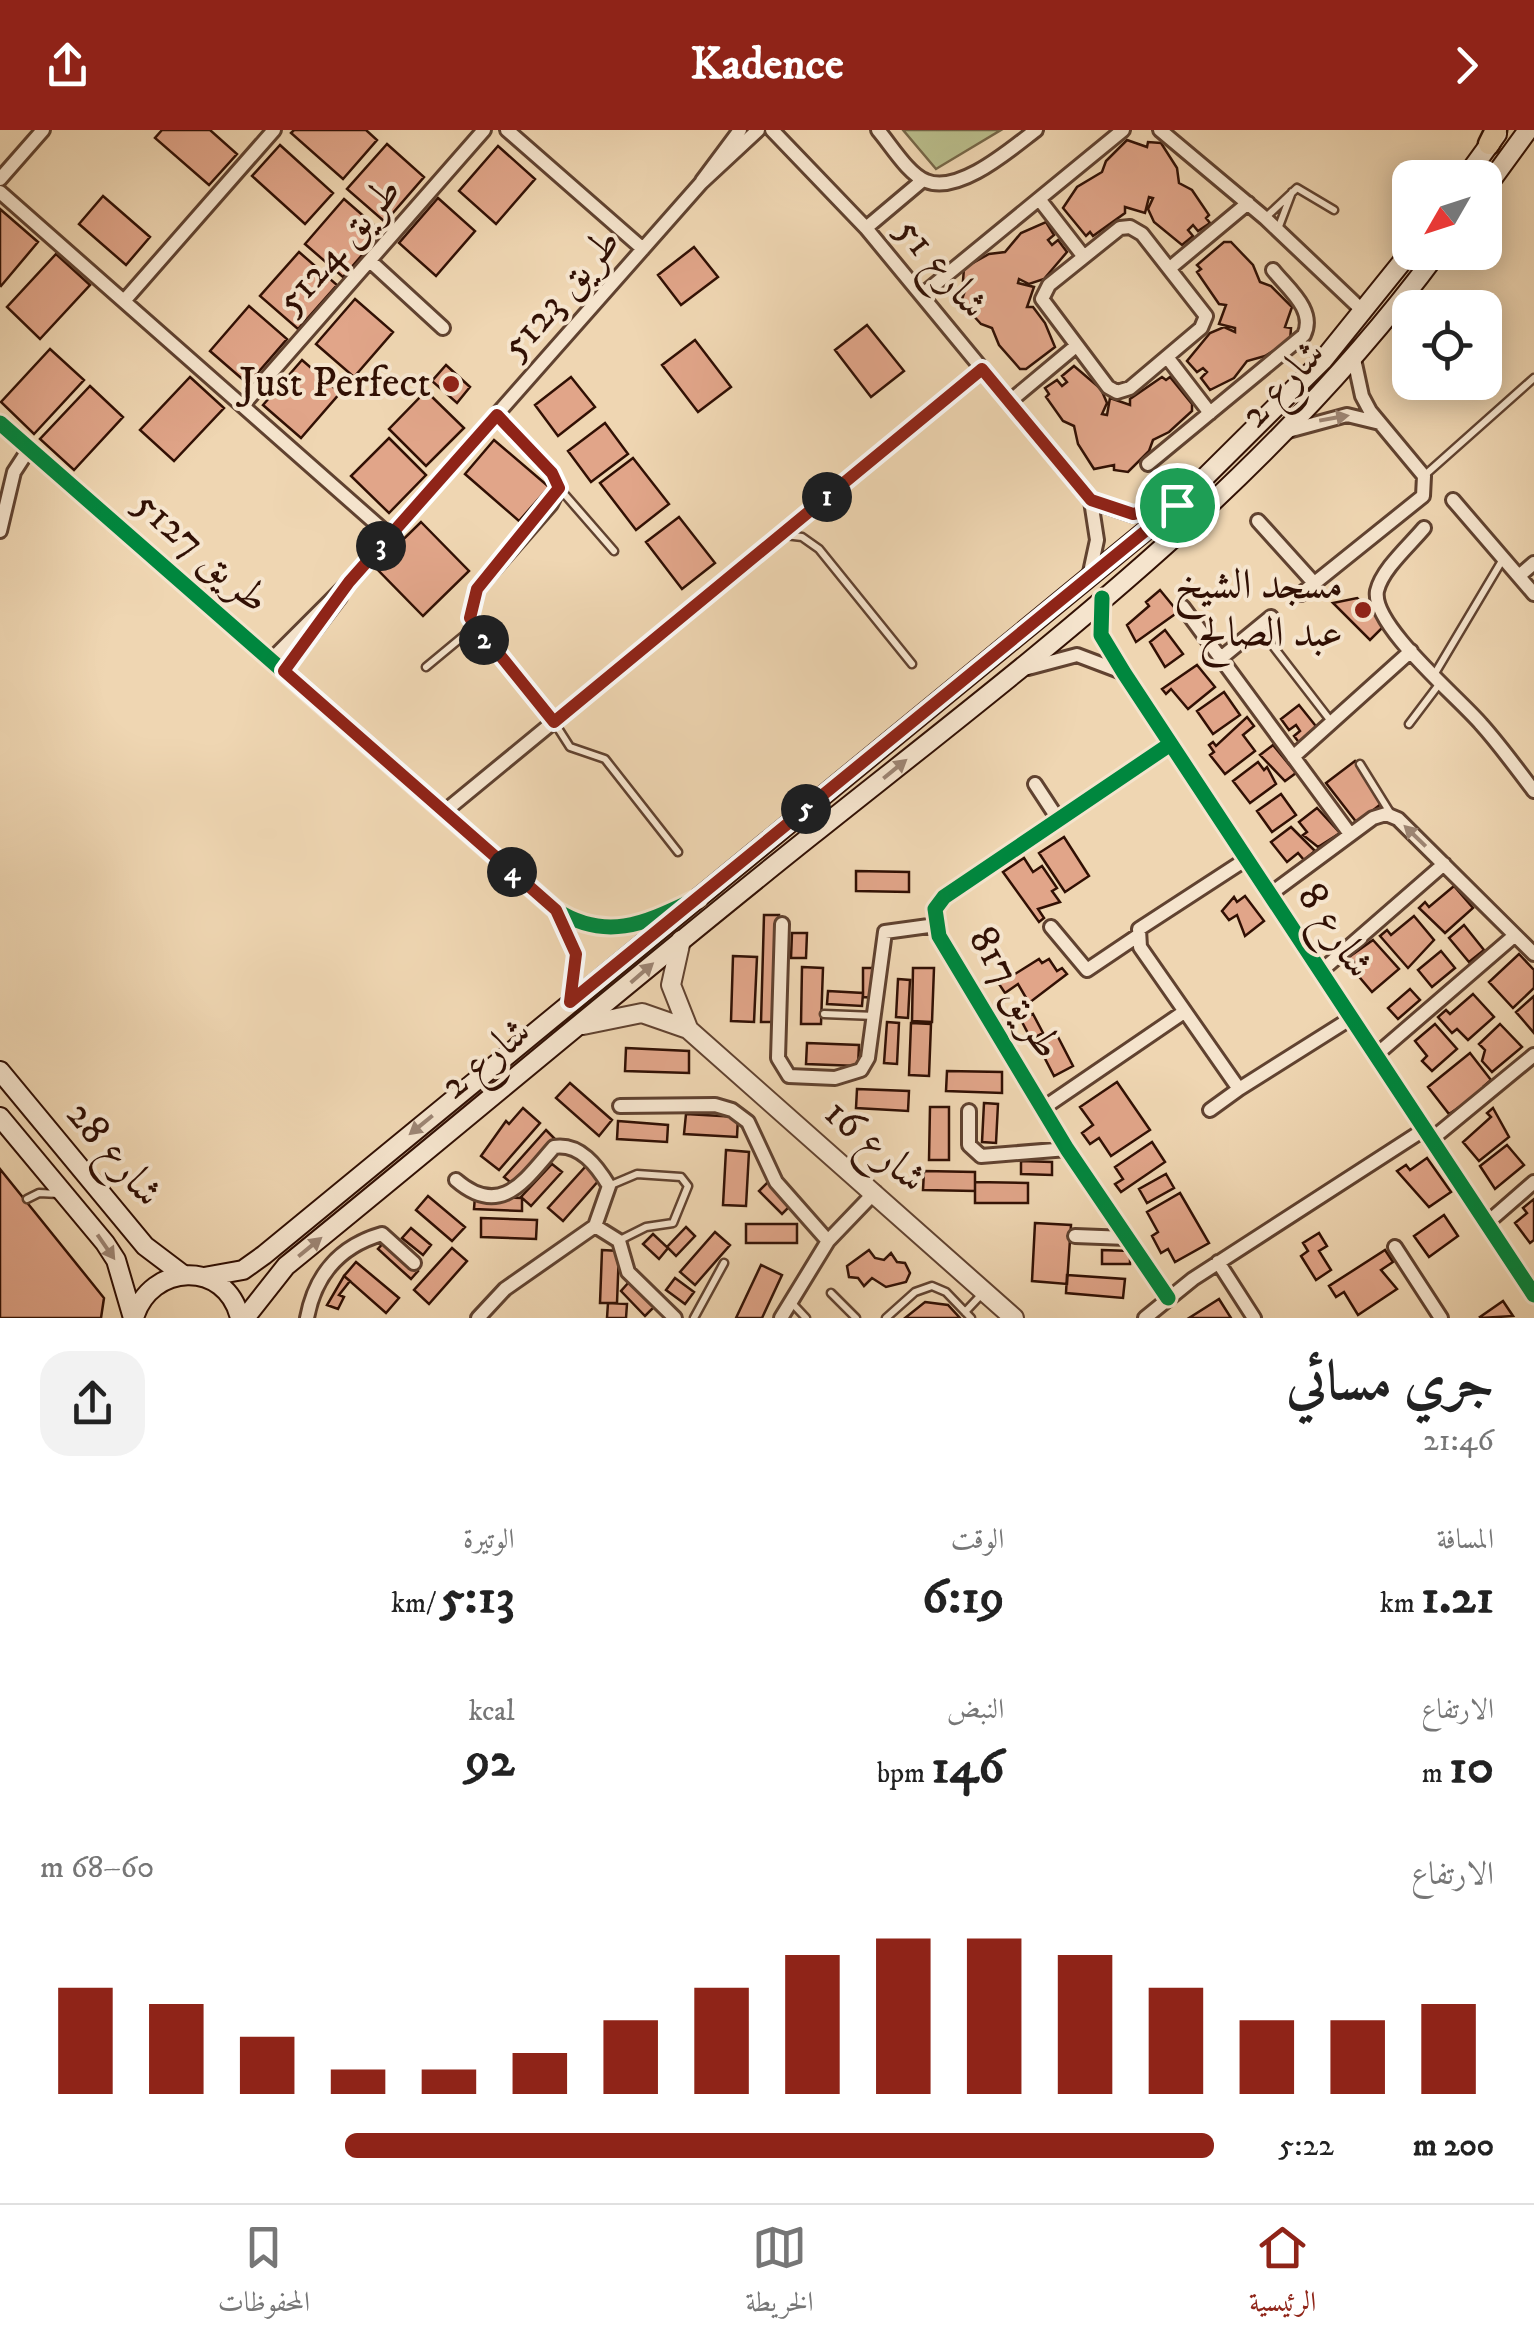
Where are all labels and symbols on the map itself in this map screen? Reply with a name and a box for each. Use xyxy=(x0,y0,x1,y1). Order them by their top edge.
north arrow xyxy=(1392,160,1502,270)
street label: طريق 5124 xyxy=(265,166,413,326)
street label: شارع 51 xyxy=(878,206,999,334)
street label: طريق 5123 xyxy=(489,217,633,371)
street label: شارع 2 xyxy=(1229,329,1342,444)
place label: Just Perfect xyxy=(235,358,431,410)
marker: Just Perfect xyxy=(440,373,462,395)
one-way arrow xyxy=(1319,410,1351,426)
pin xyxy=(1135,463,1220,548)
pin: 1 xyxy=(802,472,852,522)
street label: طريق 5127 xyxy=(122,479,280,625)
pin: 3 xyxy=(356,521,406,571)
place label: مسجد الشيخ عبد الصالح xyxy=(1174,560,1343,668)
marker: مسجد الشيخ عبد الصالح xyxy=(1352,599,1374,621)
pin: 2 xyxy=(459,615,509,665)
one-way arrow xyxy=(882,759,907,780)
pin: 5 xyxy=(781,784,831,834)
one-way arrow xyxy=(1404,825,1428,848)
pin: 4 xyxy=(487,847,537,897)
street label: شارع 8 xyxy=(1279,874,1385,992)
street label: طريق 817 xyxy=(956,917,1074,1069)
one-way arrow xyxy=(629,963,654,985)
street label: شارع 2 xyxy=(430,1007,547,1117)
street label: شارع 16 xyxy=(808,1087,937,1210)
street label: شارع 28 xyxy=(49,1090,174,1223)
one-way arrow xyxy=(409,1114,434,1136)
one-way arrow xyxy=(96,1233,115,1260)
one-way arrow xyxy=(298,1237,323,1258)

